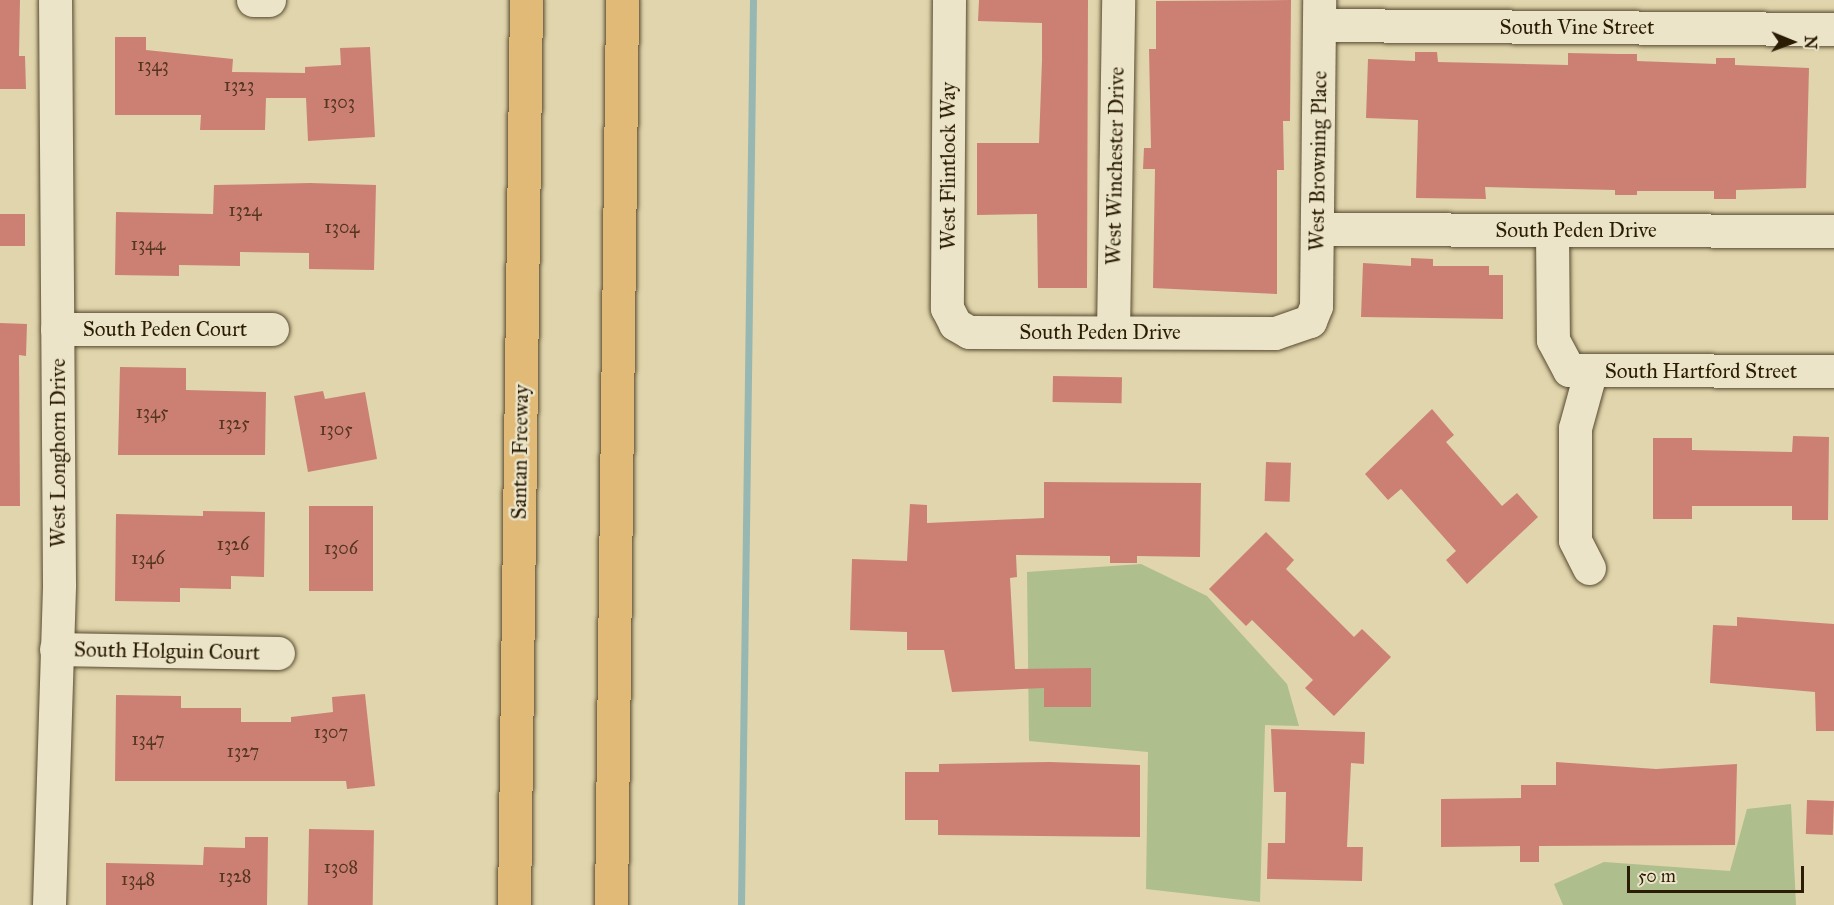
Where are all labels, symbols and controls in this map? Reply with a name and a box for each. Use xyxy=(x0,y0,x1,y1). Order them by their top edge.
north arrow xyxy=(1762,12,1822,72)
street label: South Vine Street xyxy=(1500,14,1654,40)
text: N xyxy=(1801,35,1820,49)
house number: 1343 xyxy=(137,54,169,76)
street label: West Winchester Drive xyxy=(1101,67,1129,265)
street label: West Browning Place xyxy=(1304,71,1332,251)
house number: 1323 xyxy=(224,74,254,96)
street label: West Flintlock Way xyxy=(935,82,961,250)
house number: 1303 xyxy=(323,91,355,113)
house number: 1324 xyxy=(228,199,262,221)
house number: 1304 xyxy=(325,216,359,238)
street label: South Peden Drive xyxy=(1495,217,1657,243)
house number: 1344 xyxy=(131,233,165,255)
street label: South Peden Court xyxy=(83,316,247,342)
street label: South Peden Drive xyxy=(1019,319,1181,345)
street label: West Longhorn Drive xyxy=(45,358,71,548)
street label: South Hartford Street xyxy=(1605,358,1797,384)
street label: Santan Freeway xyxy=(506,384,534,520)
house number: 1345 xyxy=(136,401,168,423)
house number: 1325 xyxy=(218,412,250,434)
house number: 1305 xyxy=(319,418,353,440)
house number: 1326 xyxy=(217,533,249,555)
house number: 1306 xyxy=(324,537,358,559)
house number: 1346 xyxy=(131,547,165,569)
street label: South Holguin Court xyxy=(74,637,260,665)
house number: 1307 xyxy=(314,721,348,743)
house number: 1347 xyxy=(131,728,165,750)
house number: 1327 xyxy=(227,740,259,762)
scale bar xyxy=(1630,854,1807,892)
house number: 1308 xyxy=(324,856,358,878)
house number: 1328 xyxy=(219,865,251,887)
text: 50 m xyxy=(1638,865,1676,887)
house number: 1348 xyxy=(121,868,155,890)

